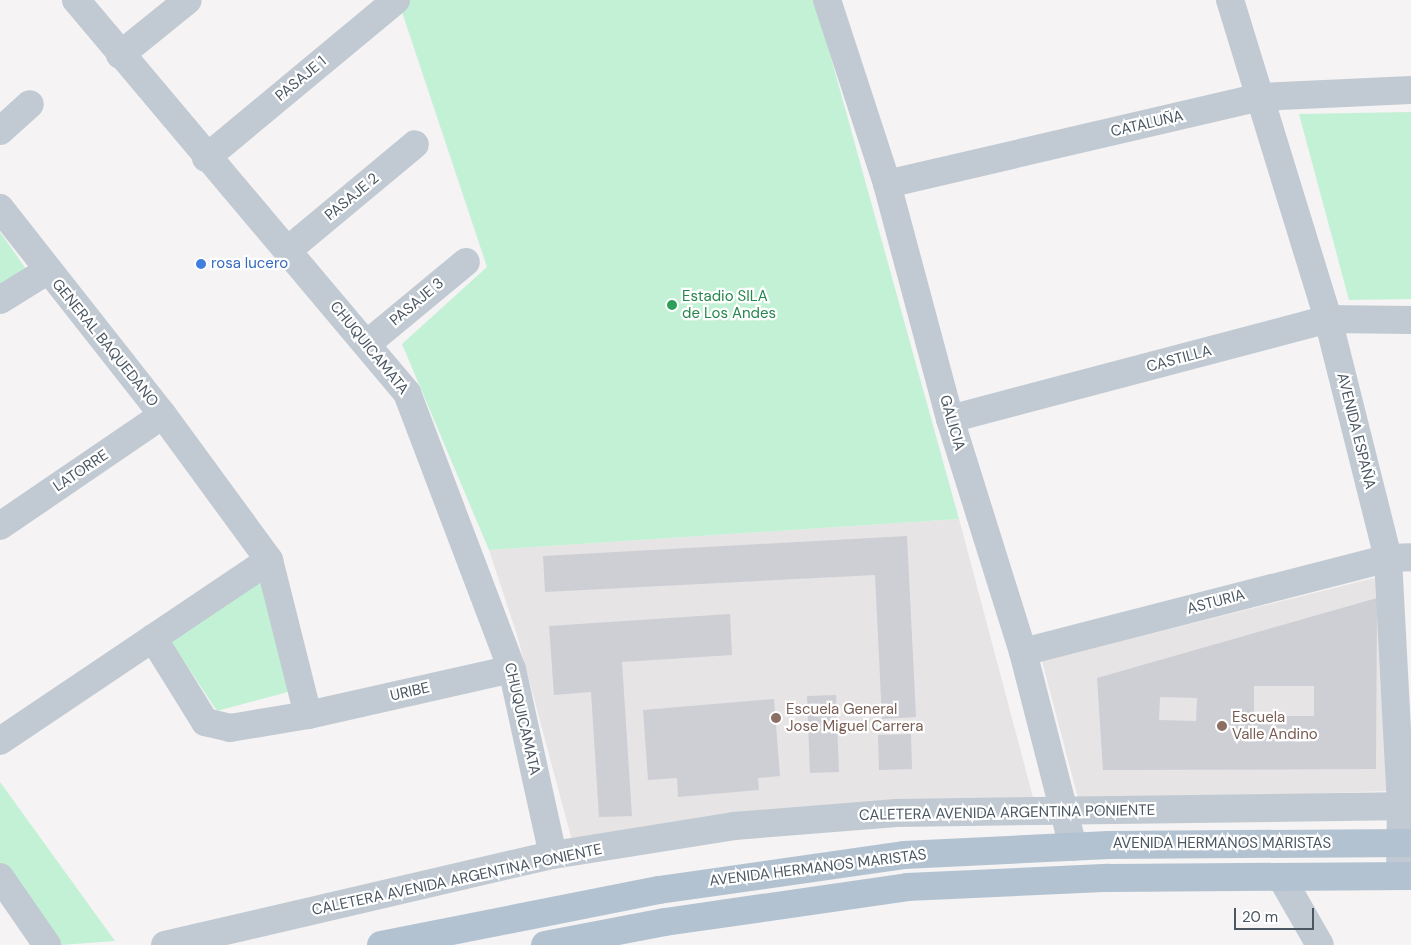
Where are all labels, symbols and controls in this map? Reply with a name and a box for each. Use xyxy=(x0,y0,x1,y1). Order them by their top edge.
street label: PASAJE 1 xyxy=(272,53,330,105)
street label: CATALUÑA xyxy=(1109,107,1185,141)
street label: PASAJE 2 xyxy=(321,169,383,225)
place label: rosa lucero xyxy=(211,255,288,273)
marker: rosa lucero xyxy=(195,258,207,270)
street label: PASAJE 3 xyxy=(386,274,448,330)
street label: GENERAL BAQUEDANO xyxy=(48,276,162,410)
place label: Estadio SILA de Los Andes xyxy=(682,287,776,322)
street label: CHUQUICAMATA xyxy=(326,298,412,398)
marker: Estadio SILA de Los Andes xyxy=(666,299,678,311)
street label: CASTILLA xyxy=(1145,342,1213,376)
street label: AVENIDA ESPAÑA xyxy=(1333,371,1379,491)
street label: GALICIA xyxy=(935,393,969,453)
street label: LATORRE xyxy=(50,446,112,496)
street label: ASTURIA xyxy=(1185,586,1247,618)
street label: CHUQUICAMATA xyxy=(500,661,544,777)
street label: URIBE xyxy=(389,679,431,705)
place label: Escuela General Jose Miguel Carrera xyxy=(786,700,923,735)
place label: Escuela Valle Andino xyxy=(1232,708,1318,743)
marker: Escuela General Jose Miguel Carrera xyxy=(770,712,782,724)
marker: Escuela Valle Andino xyxy=(1216,720,1228,732)
street label: CALETERA AVENIDA ARGENTINA PONIENTE xyxy=(859,801,1155,825)
street label: AVENIDA HERMANOS MARISTAS xyxy=(1113,835,1331,853)
street label: CALETERA AVENIDA ARGENTINA PONIENTE xyxy=(310,840,604,920)
street label: AVENIDA HERMANOS MARISTAS xyxy=(708,846,928,890)
scale bar xyxy=(1236,898,1316,930)
text: 20 m xyxy=(1242,907,1278,927)

